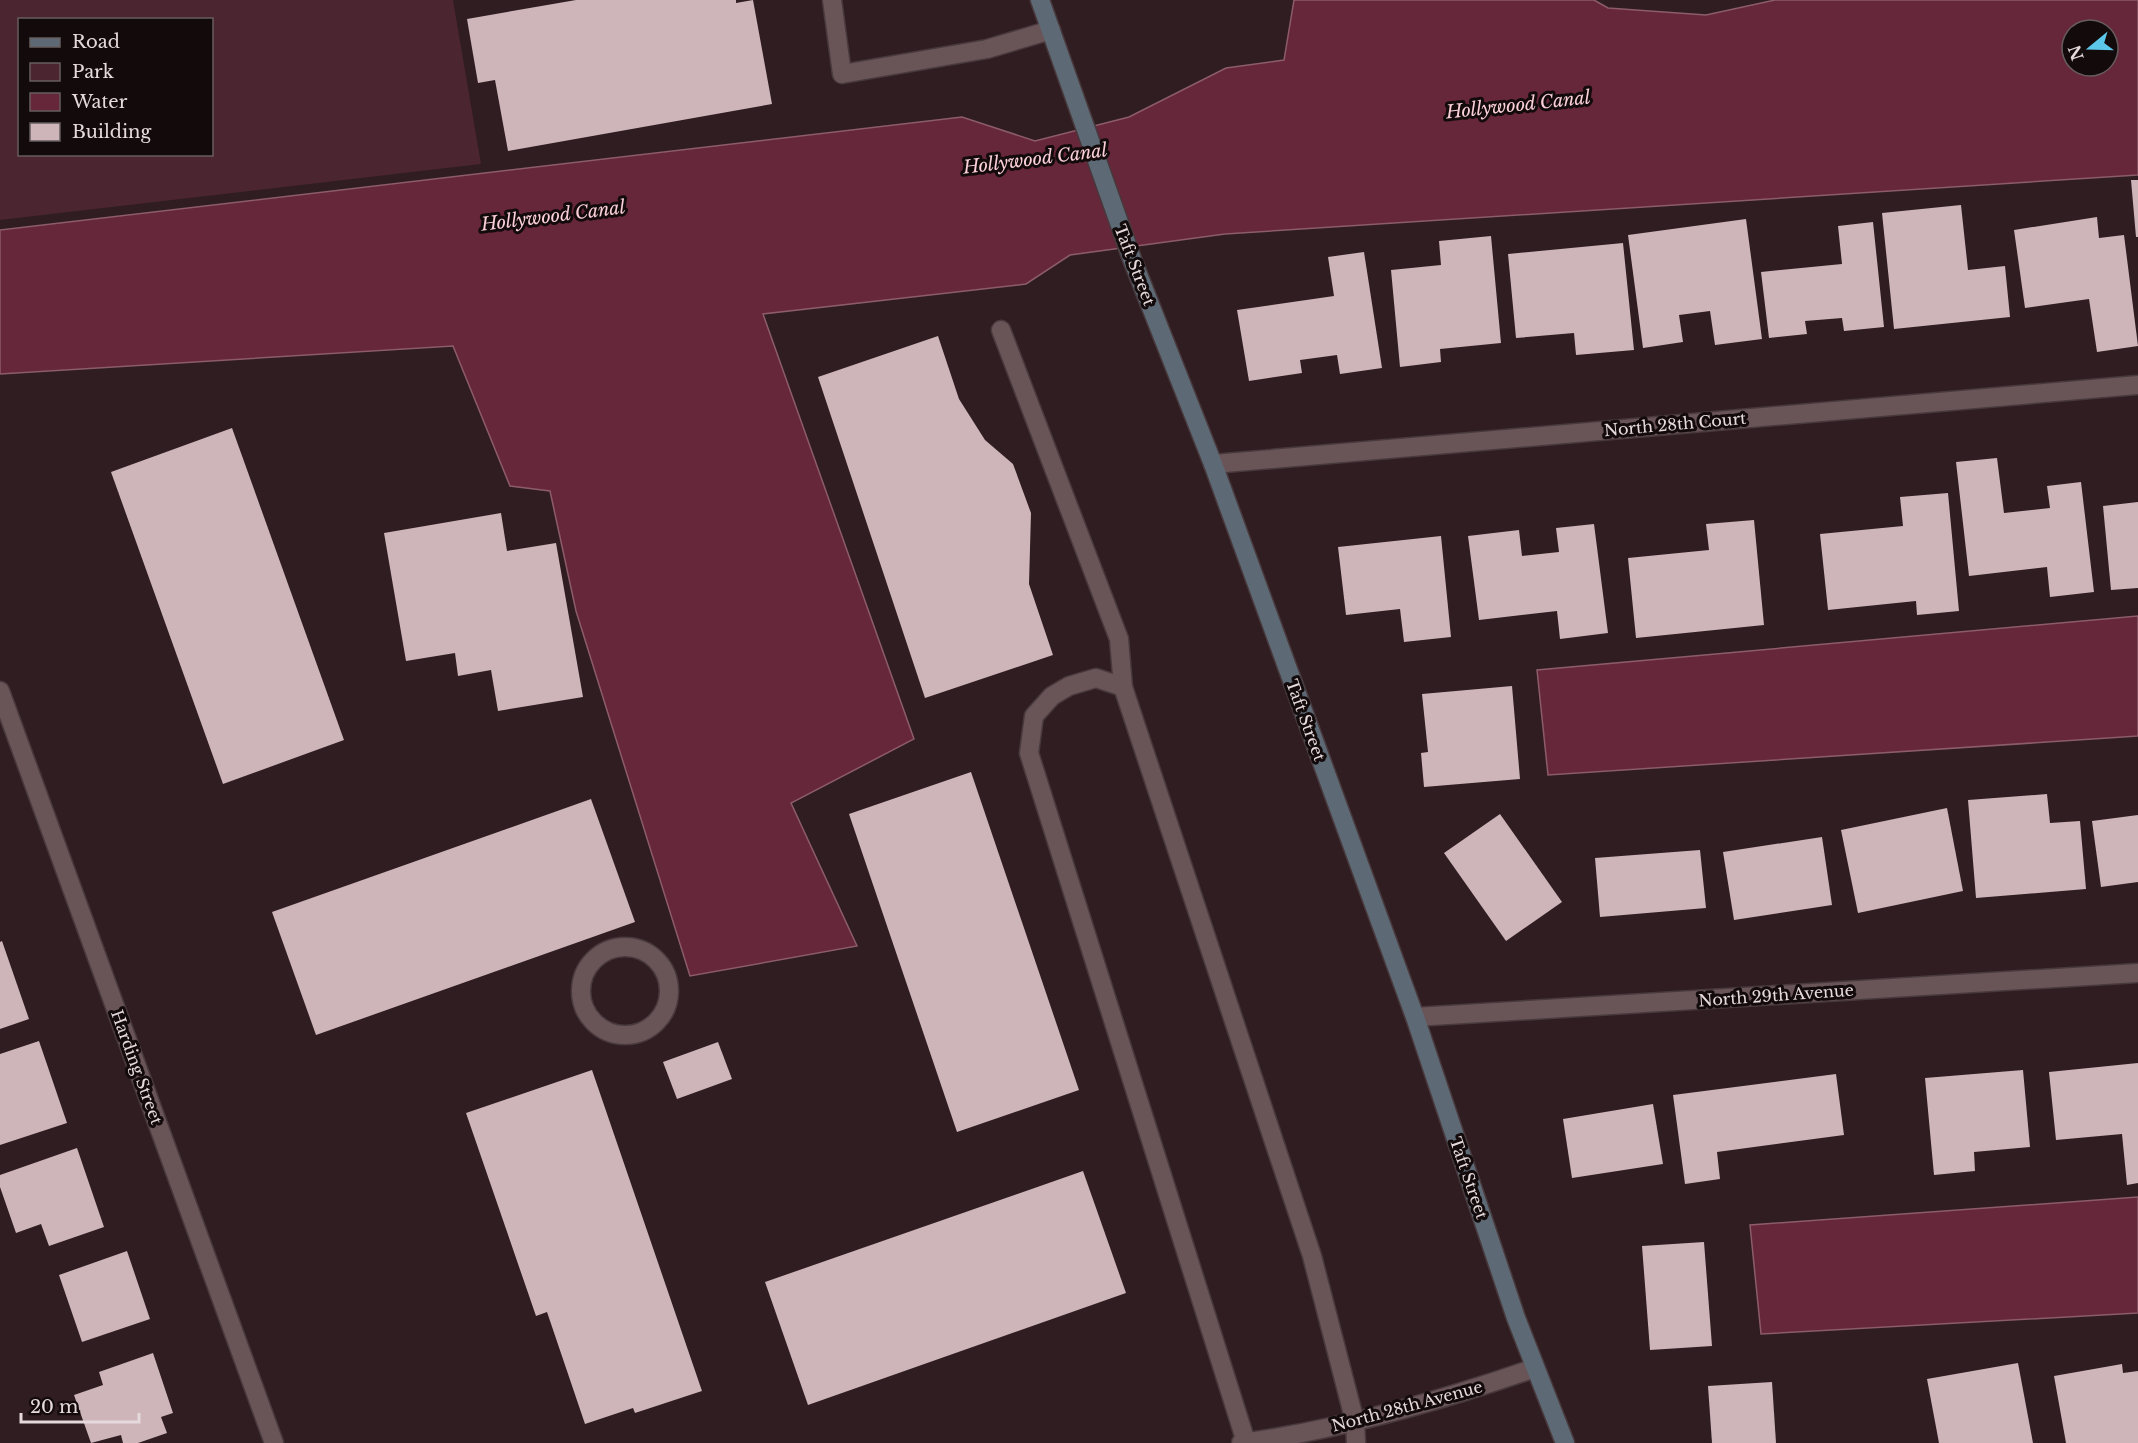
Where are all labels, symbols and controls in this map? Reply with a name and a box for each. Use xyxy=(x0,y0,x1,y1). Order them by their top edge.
legend xyxy=(18,18,213,156)
north arrow xyxy=(2060,18,2120,78)
text: Road xyxy=(72,31,120,53)
text: N xyxy=(2064,43,2088,63)
text: Park xyxy=(72,61,114,83)
water label: Hollywood Canal xyxy=(1444,86,1592,124)
text: Water xyxy=(71,91,128,113)
text: Building xyxy=(72,121,151,143)
water label: Hollywood Canal xyxy=(961,139,1109,179)
water label: Hollywood Canal xyxy=(479,196,627,236)
street label: Taft Street xyxy=(1110,222,1160,308)
street label: North 28th Court xyxy=(1603,408,1747,440)
street label: Taft Street xyxy=(1282,676,1330,764)
street label: North 29th Avenue xyxy=(1698,980,1854,1010)
street label: Harding Street xyxy=(107,1007,167,1127)
street label: Taft Street xyxy=(1446,1134,1492,1222)
street label: North 28th Avenue xyxy=(1329,1376,1485,1436)
scale bar xyxy=(21,1386,140,1424)
text: 20 m xyxy=(30,1396,78,1418)

